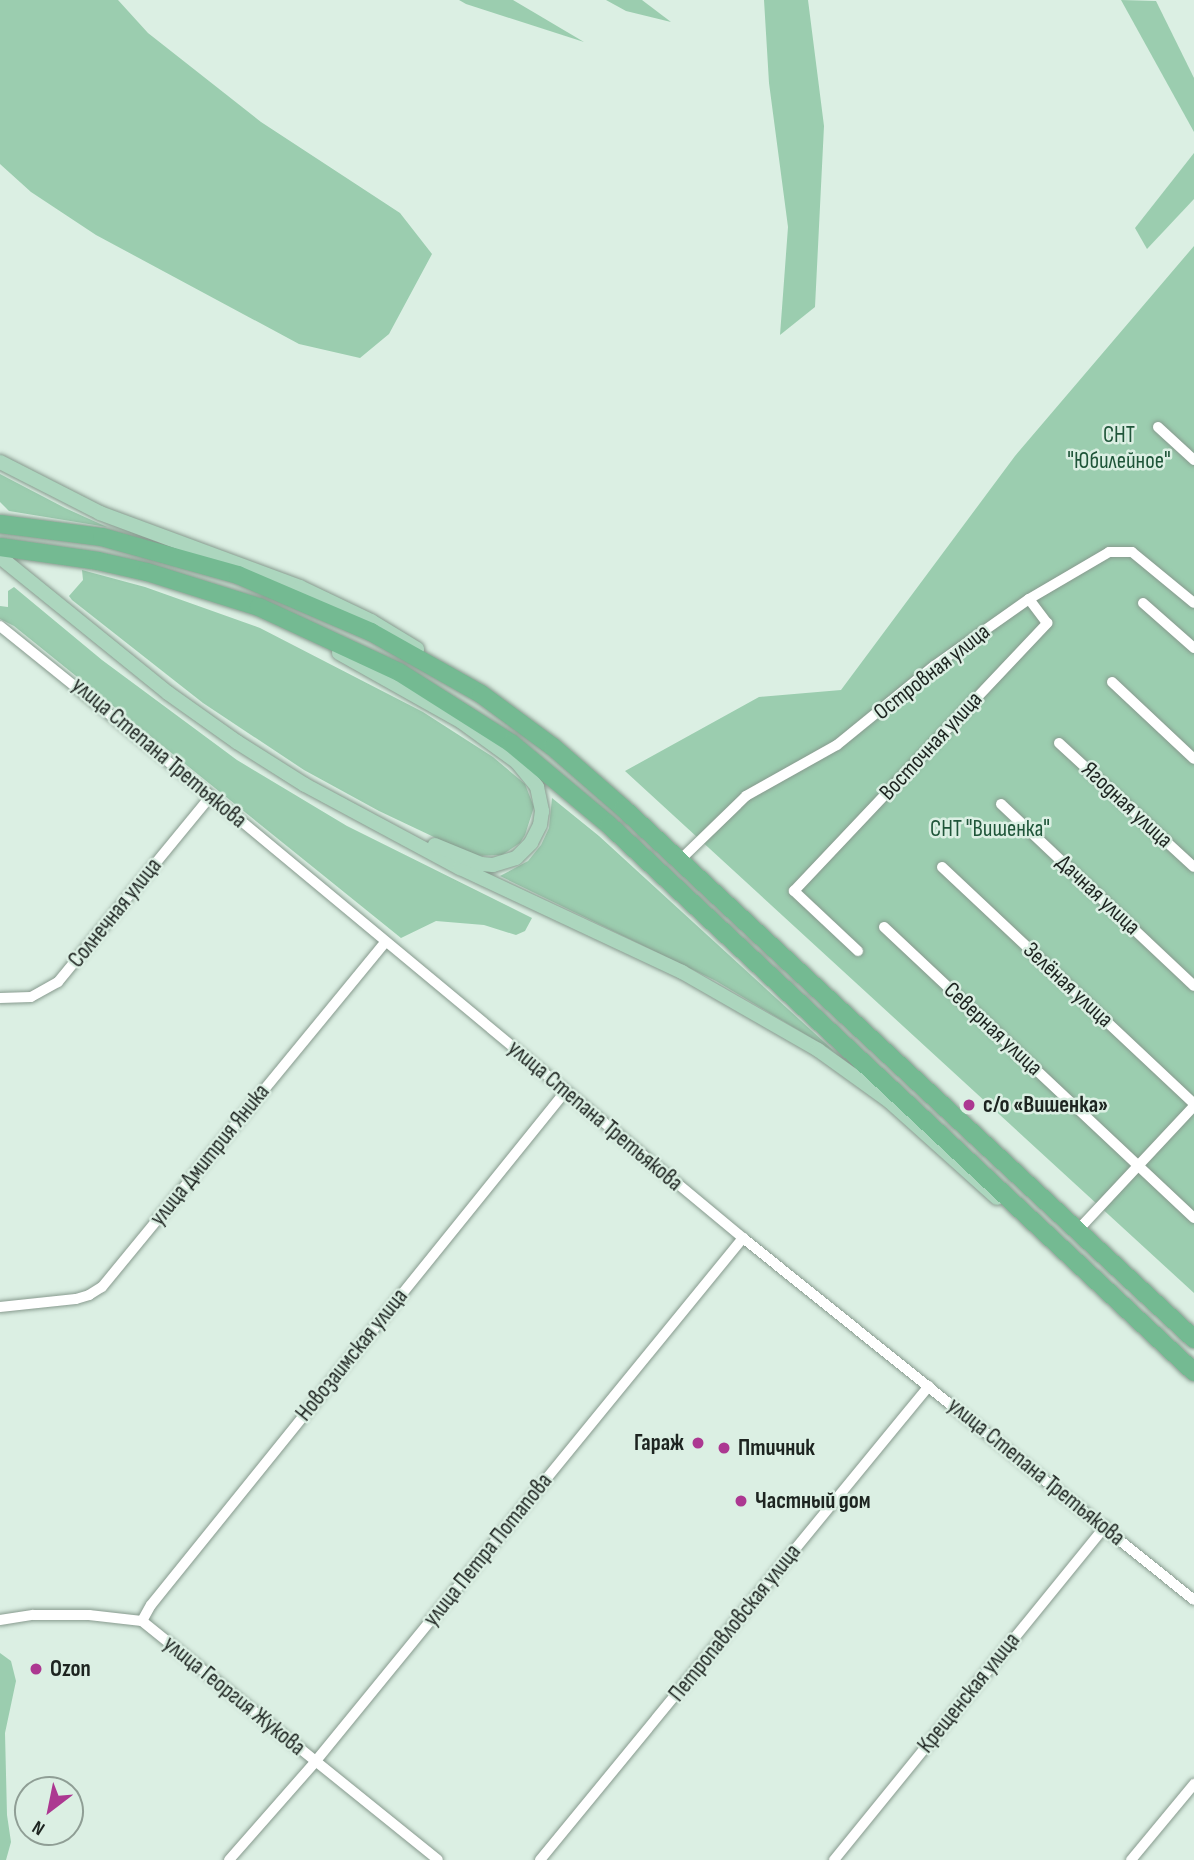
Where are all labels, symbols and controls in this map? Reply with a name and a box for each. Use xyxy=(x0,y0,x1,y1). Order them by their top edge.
park label: СНТ "Юбилейное" xyxy=(1067,421,1171,475)
street label: Островная улица xyxy=(868,618,996,726)
street label: улица Степана Третьякова xyxy=(66,672,252,834)
street label: Восточная улица xyxy=(874,686,988,806)
street label: Ягодная улица xyxy=(1076,756,1178,854)
park label: СНТ "Вишенка" xyxy=(930,815,1050,843)
street label: Дачная улица xyxy=(1050,849,1146,941)
street label: Солнечная улица xyxy=(63,853,167,973)
street label: Зелёная улица xyxy=(1017,936,1119,1034)
street label: Северная улица xyxy=(938,976,1048,1082)
street label: улица Степана Третьякова xyxy=(502,1035,688,1197)
street label: улица Дмитрия Яника xyxy=(144,1079,276,1231)
place label: с/о «Вишенка» xyxy=(983,1091,1108,1119)
marker: с/о «Вишенка» xyxy=(961,1097,977,1113)
street label: Новозаимская улица xyxy=(290,1283,414,1427)
street label: улица Степана Третьякова xyxy=(942,1392,1130,1552)
place label: Гараж xyxy=(634,1429,684,1457)
place label: Птичник xyxy=(738,1434,815,1462)
marker: Гараж xyxy=(690,1435,706,1451)
marker: Птичник xyxy=(716,1440,732,1456)
street label: улица Петра Потапова xyxy=(418,1468,558,1632)
place label: Частный дом xyxy=(755,1487,871,1515)
marker: Частный дом xyxy=(733,1493,749,1509)
street label: Петропавловская улица xyxy=(663,1539,807,1707)
street label: Крещенская улица xyxy=(912,1627,1026,1759)
street label: улица Георгия Жукова xyxy=(157,1630,311,1762)
place label: Ozon xyxy=(50,1655,91,1683)
marker: Ozon xyxy=(28,1661,44,1677)
north arrow xyxy=(14,1776,84,1846)
text: N xyxy=(28,1815,49,1840)

